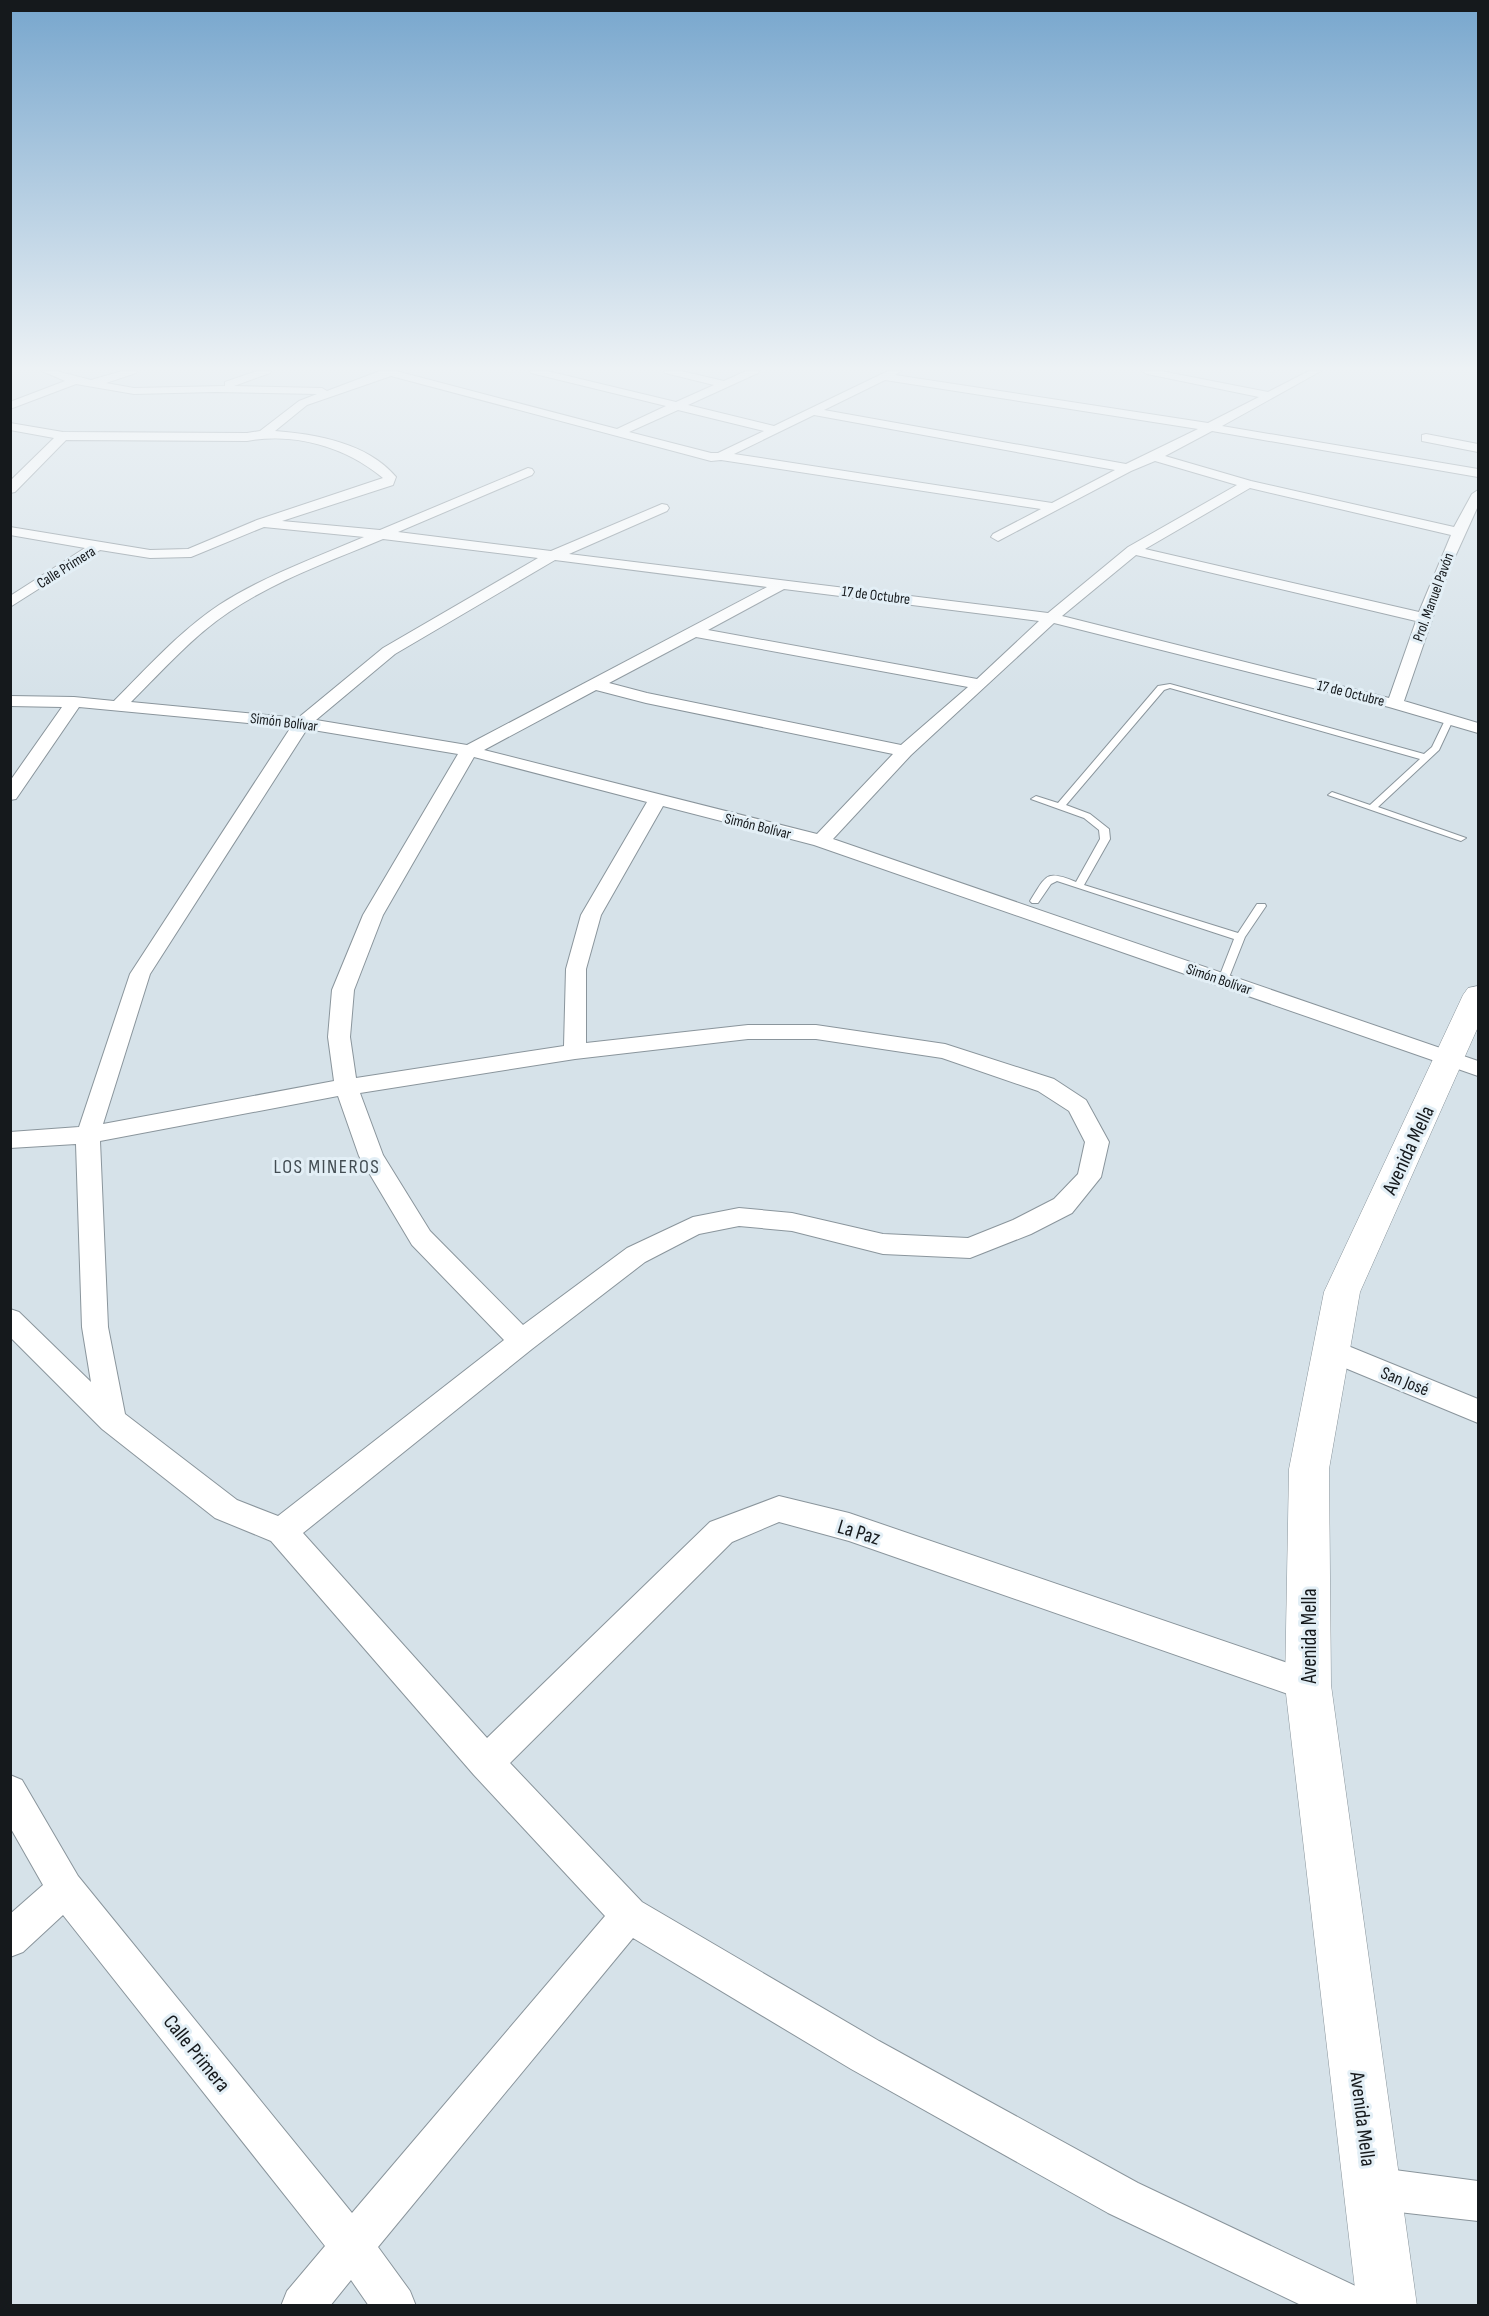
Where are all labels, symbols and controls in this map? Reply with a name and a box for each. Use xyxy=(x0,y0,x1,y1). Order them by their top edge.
street label: Calle Primera xyxy=(33,542,99,593)
street label: Prol. Manuel Pavón xyxy=(1409,550,1458,644)
street label: 17 de Octubre xyxy=(841,582,911,609)
street label: 17 de Octubre xyxy=(1315,676,1387,711)
street label: Simón Bolívar xyxy=(249,709,320,736)
street label: Simón Bolívar xyxy=(723,809,794,844)
street label: Simón Bolívar xyxy=(1184,959,1255,1000)
street label: Avenida Mella xyxy=(1377,1102,1440,1199)
district label: LOS MINEROS xyxy=(274,1155,380,1179)
street label: San José xyxy=(1378,1362,1432,1401)
street label: La Paz xyxy=(834,1514,884,1551)
street label: Avenida Mella xyxy=(1297,1588,1322,1685)
street label: Calle Primera xyxy=(158,2010,235,2097)
street label: Avenida Mella xyxy=(1344,2069,1381,2168)

